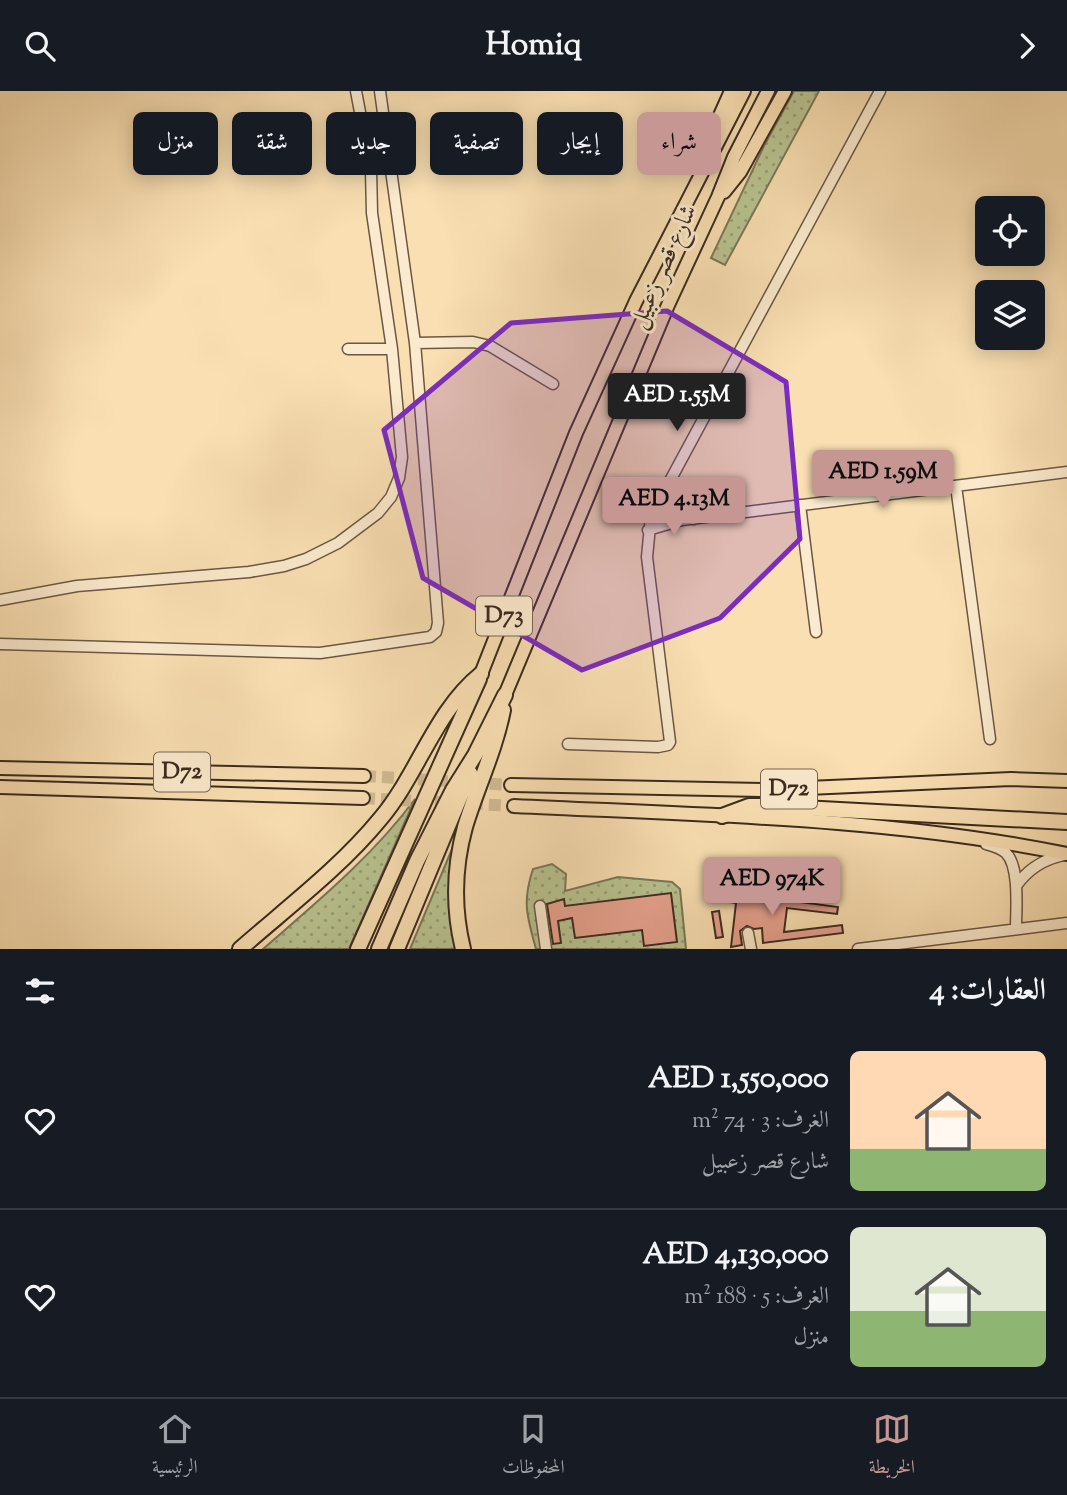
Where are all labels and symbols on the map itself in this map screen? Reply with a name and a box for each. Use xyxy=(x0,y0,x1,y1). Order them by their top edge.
street label: شارع قصر زعبيل xyxy=(621,199,707,335)
pin: AED 1.55M xyxy=(597,373,757,433)
pin: AED 1.59M xyxy=(803,451,963,510)
pin: AED 4.13M xyxy=(594,477,754,537)
road number: D73 xyxy=(476,596,532,635)
road number: D72 xyxy=(154,753,210,792)
road number: D72 xyxy=(761,769,817,809)
pin: AED 974K xyxy=(700,857,844,917)

